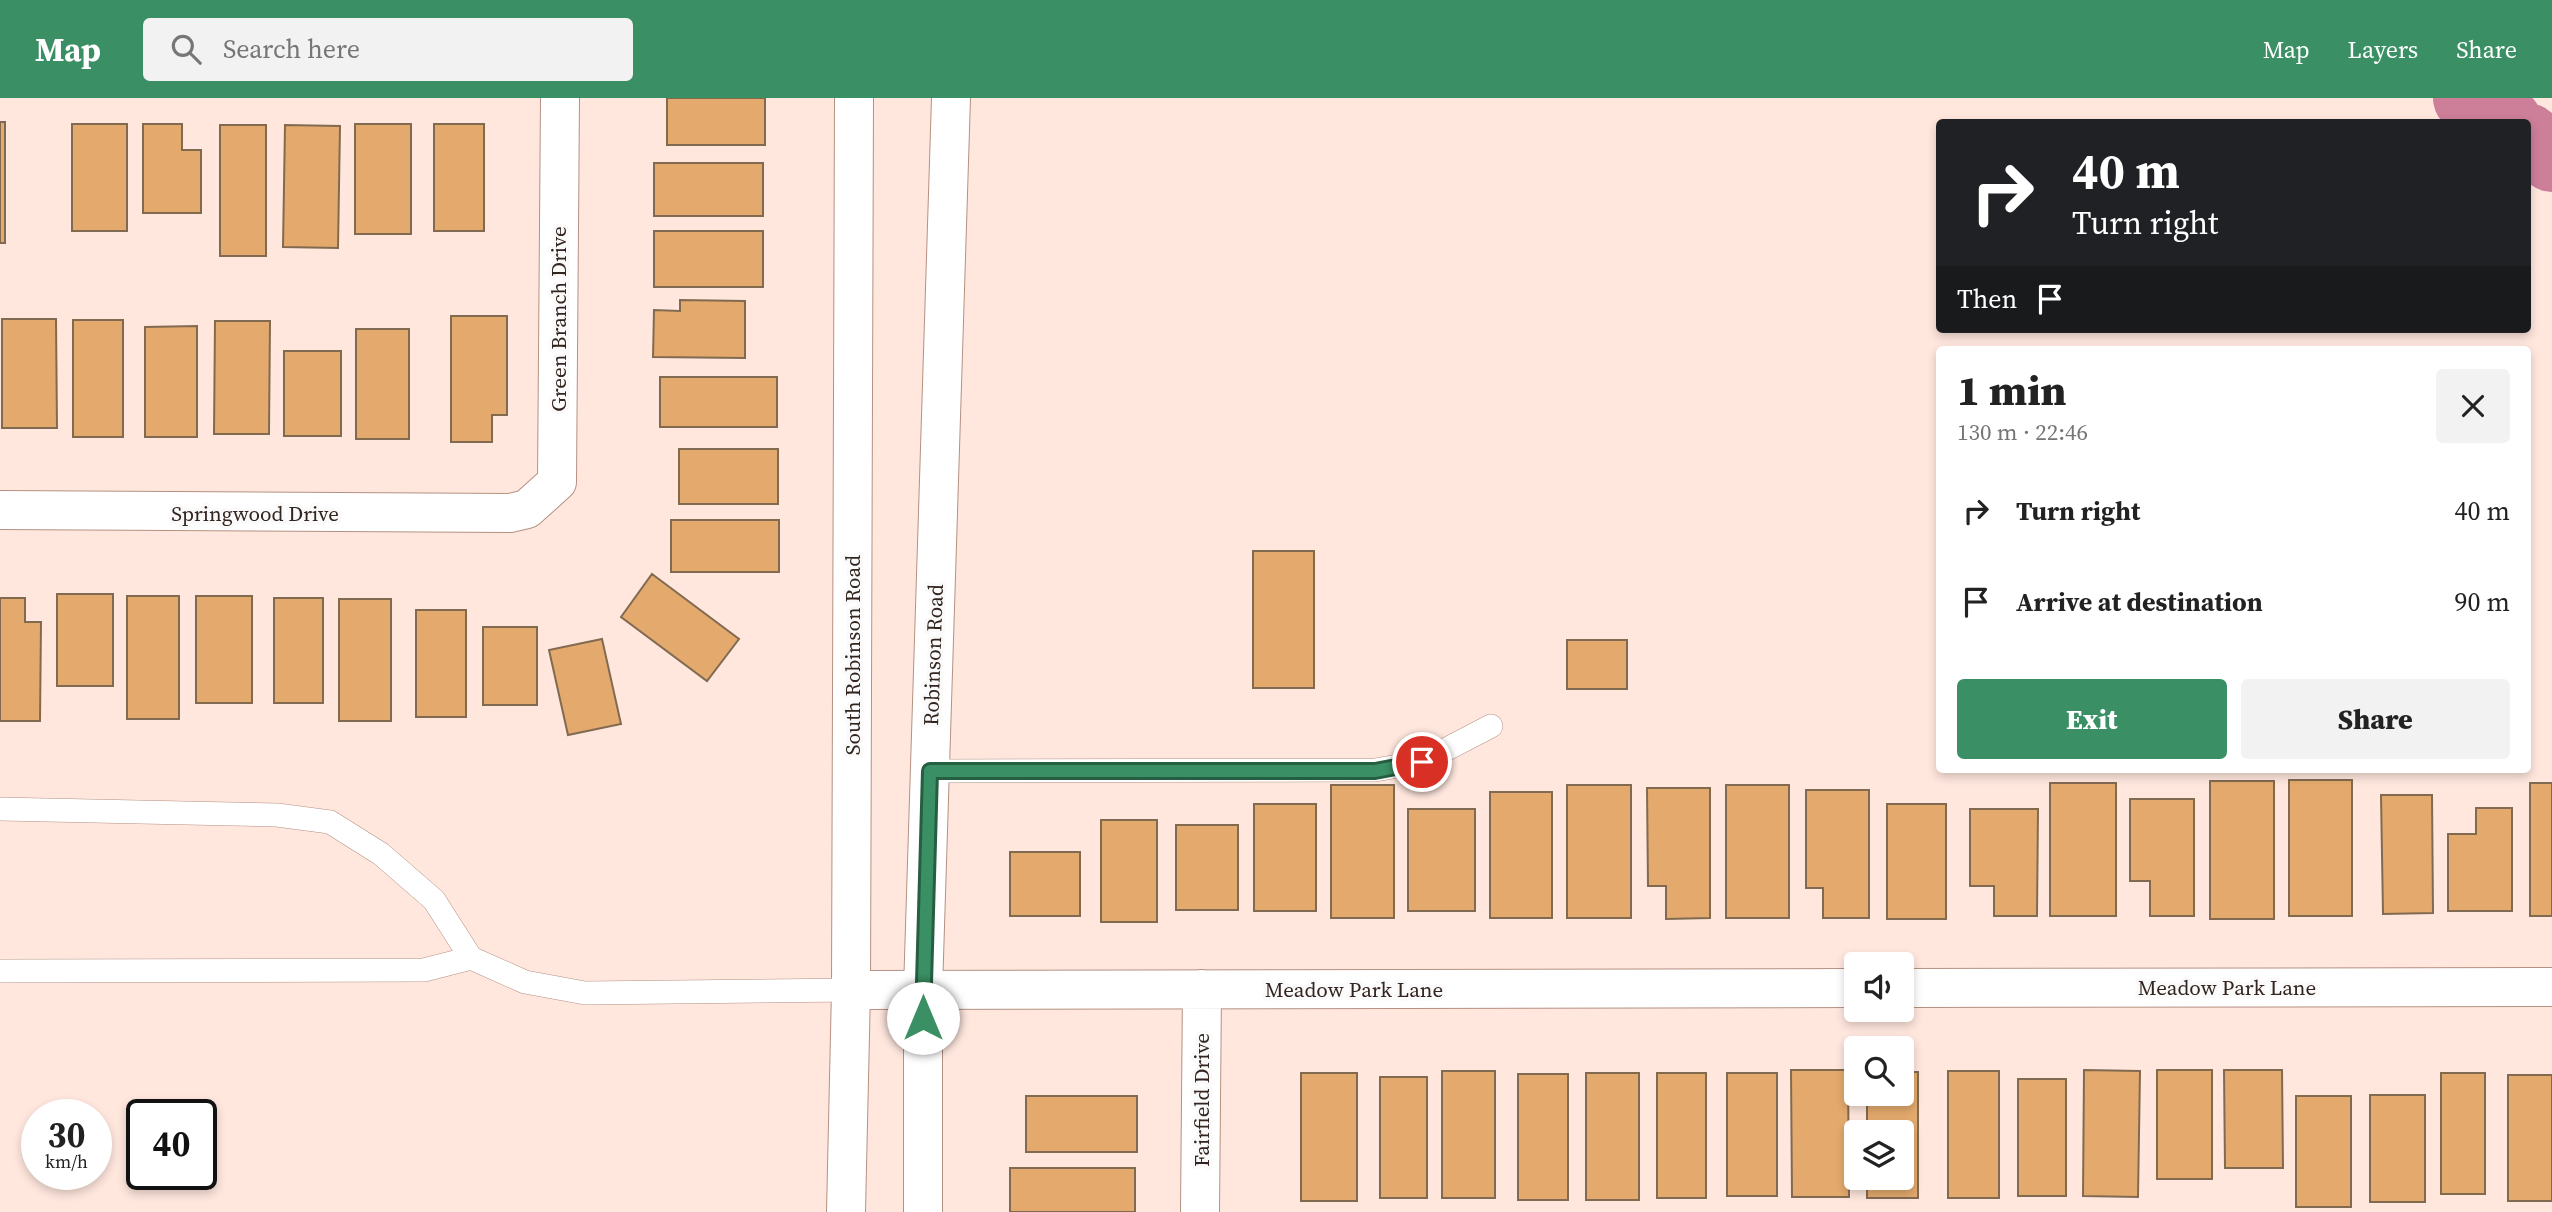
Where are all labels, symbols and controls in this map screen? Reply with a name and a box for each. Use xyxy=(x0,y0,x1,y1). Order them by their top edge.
search box xyxy=(143,18,633,81)
text: Map xyxy=(35,27,101,72)
icon: search xyxy=(167,30,205,68)
text: Search here xyxy=(223,31,360,67)
text: Map xyxy=(2263,33,2310,66)
text: Layers xyxy=(2348,33,2418,66)
text: Share xyxy=(2456,33,2517,66)
text: 40 m xyxy=(2072,137,2180,204)
icon: right xyxy=(1957,147,2048,238)
text: Turn right xyxy=(2072,201,2218,245)
street label: Green Branch Drive xyxy=(544,226,573,412)
icon: arrive xyxy=(2031,280,2069,318)
text: Then xyxy=(1957,281,2017,317)
text: 1 min xyxy=(1957,361,2067,419)
button: close xyxy=(2436,369,2510,443)
text: 130 m · 22:46 xyxy=(1957,416,2088,448)
icon: right xyxy=(1957,492,1995,530)
text: Turn right xyxy=(2016,493,2140,529)
text: 40 m xyxy=(2455,493,2510,529)
street label: Springwood Drive xyxy=(171,499,339,528)
street label: South Robinson Road xyxy=(838,555,867,755)
icon: arrive xyxy=(1957,583,1995,621)
street label: Robinson Road xyxy=(916,584,950,726)
text: Arrive at destination xyxy=(2016,584,2263,620)
text: 90 m xyxy=(2455,584,2510,620)
button: Exit xyxy=(1957,679,2227,759)
button: Share xyxy=(2241,679,2510,759)
pin xyxy=(1392,732,1452,792)
icon: arrive xyxy=(1403,743,1441,781)
map controls xyxy=(1844,952,1914,1190)
button: sound xyxy=(1844,952,1914,1022)
street label: Meadow Park Lane xyxy=(2138,973,2316,1002)
street label: Meadow Park Lane xyxy=(1265,975,1443,1004)
position arrow xyxy=(886,981,960,1055)
street label: Fairfield Drive xyxy=(1187,1033,1216,1167)
button: search xyxy=(1844,1036,1914,1106)
speed limit sign: 40 xyxy=(126,1099,217,1190)
text: 30 xyxy=(48,1111,85,1159)
button: layers xyxy=(1844,1120,1914,1190)
text: km/h xyxy=(45,1149,88,1174)

